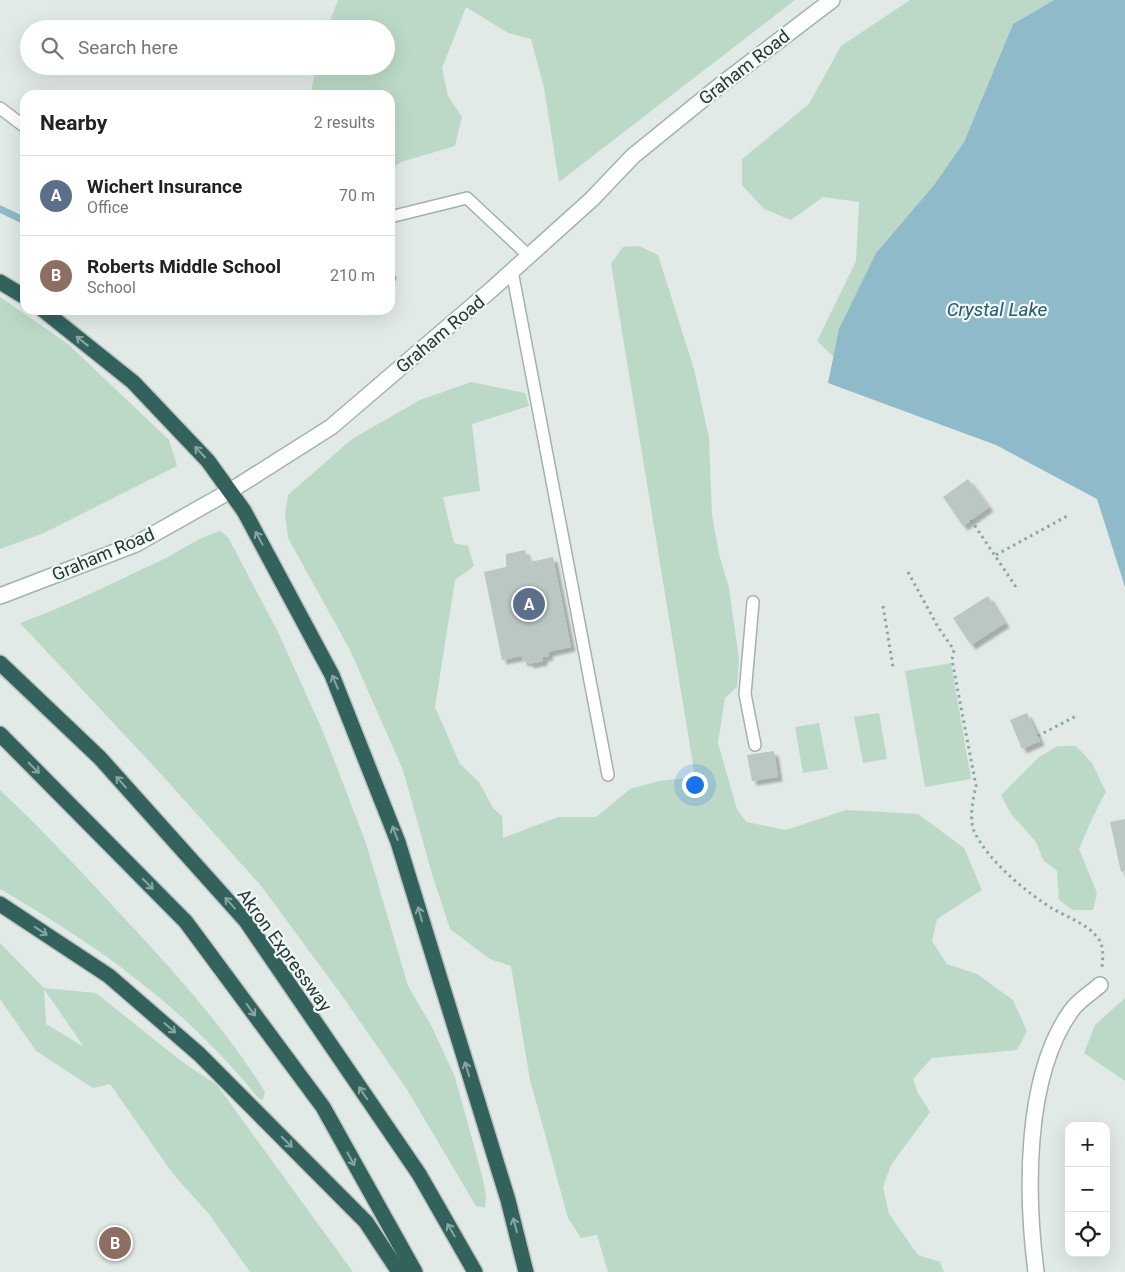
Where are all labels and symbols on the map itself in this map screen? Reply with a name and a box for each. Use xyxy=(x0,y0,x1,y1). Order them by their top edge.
street label: Graham Road xyxy=(695,25,793,109)
street label: Graham Road xyxy=(391,291,489,377)
water label: Crystal Lake xyxy=(947,298,1048,321)
one-way arrow xyxy=(75,336,89,346)
one-way arrow xyxy=(194,446,206,459)
street label: Graham Road xyxy=(49,523,157,585)
one-way arrow xyxy=(254,531,263,546)
pin: A xyxy=(513,585,545,623)
one-way arrow xyxy=(329,675,339,690)
one-way arrow xyxy=(28,762,40,775)
your location xyxy=(682,772,708,798)
one-way arrow xyxy=(116,775,127,788)
one-way arrow xyxy=(390,825,399,841)
one-way arrow xyxy=(142,878,155,890)
street label: Akron Expressway xyxy=(233,885,337,1016)
one-way arrow xyxy=(225,897,236,910)
one-way arrow xyxy=(414,906,424,922)
one-way arrow xyxy=(33,926,47,936)
one-way arrow xyxy=(246,1003,256,1017)
one-way arrow xyxy=(164,1023,177,1034)
one-way arrow xyxy=(461,1062,471,1078)
one-way arrow xyxy=(358,1086,368,1100)
one-way arrow xyxy=(280,1135,292,1147)
one-way arrow xyxy=(347,1151,357,1165)
one-way arrow xyxy=(509,1217,519,1233)
one-way arrow xyxy=(446,1222,456,1237)
pin: B xyxy=(99,1224,131,1262)

